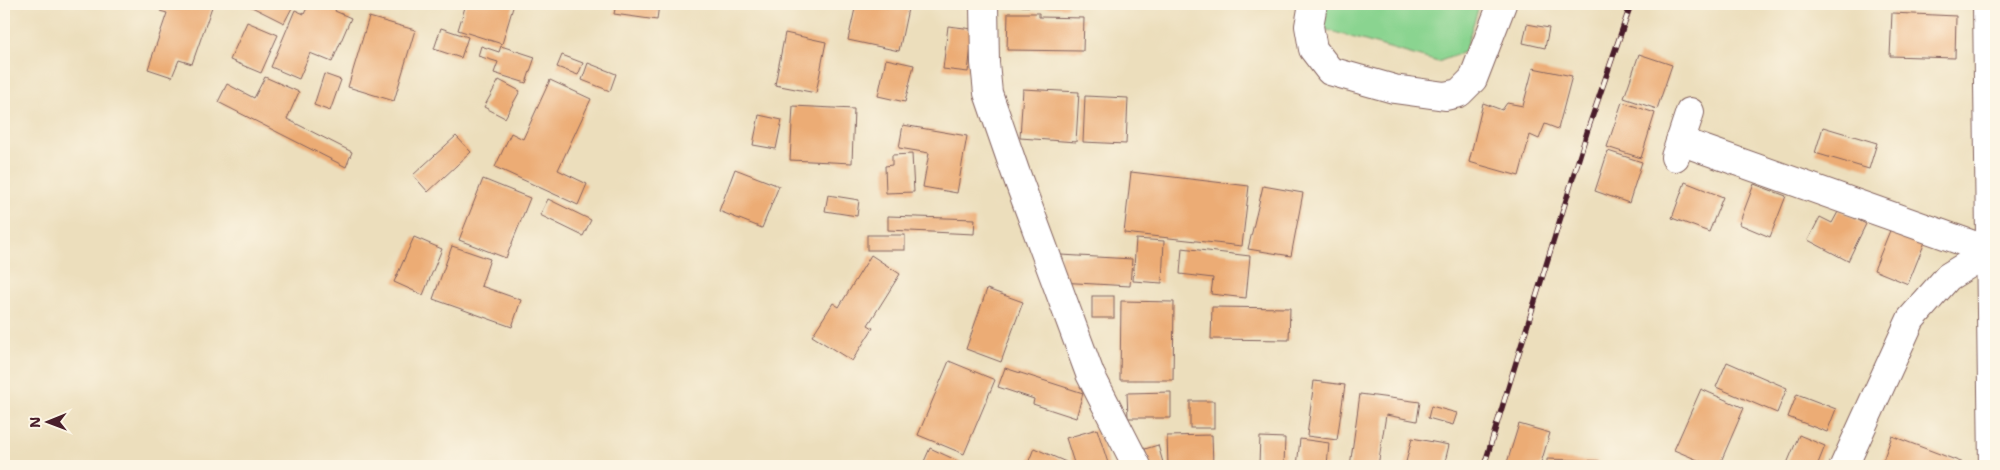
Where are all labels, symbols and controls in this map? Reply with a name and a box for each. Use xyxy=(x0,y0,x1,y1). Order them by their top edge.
north arrow xyxy=(22,398,72,448)
text: N xyxy=(26,417,44,428)

